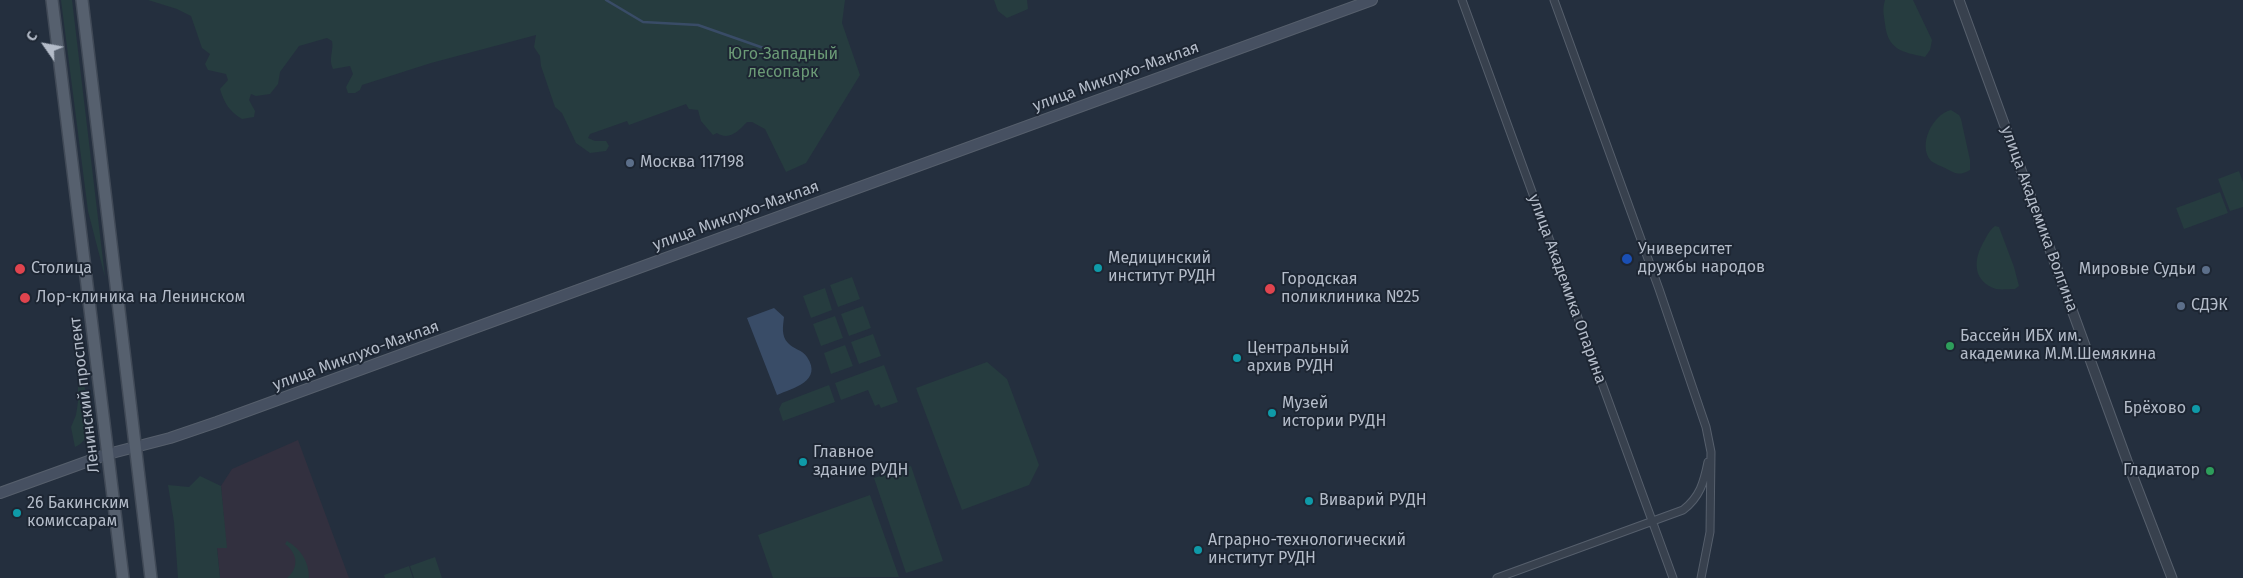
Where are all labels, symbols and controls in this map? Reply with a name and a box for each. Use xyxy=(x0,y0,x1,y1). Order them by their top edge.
north arrow xyxy=(20,20,70,70)
text: С xyxy=(23,29,41,45)
street label: улица Миклухо-Маклая xyxy=(1030,38,1202,116)
park label: Юго-Западный лесопарк xyxy=(728,45,838,83)
street label: улица Академика Волгина xyxy=(1996,123,2082,315)
place label: Москва 117198 xyxy=(640,153,744,173)
marker: Москва 117198 xyxy=(624,157,636,169)
street label: улица Миклухо-Маклая xyxy=(650,177,822,255)
street label: улица Академика Опарина xyxy=(1524,192,1610,386)
place label: Университет дружбы народов xyxy=(1638,240,1765,278)
place label: Медицинский институт РУДН xyxy=(1108,249,1216,287)
marker: Университет дружбы народов xyxy=(1620,252,1634,266)
place label: Столица xyxy=(31,259,92,279)
place label: Мировые Судьи xyxy=(2079,260,2196,280)
marker: Столица xyxy=(13,262,27,276)
marker: Медицинский институт РУДН xyxy=(1092,262,1104,274)
marker: Мировые Судьи xyxy=(2200,264,2212,276)
place label: Городская поликлиника №25 xyxy=(1281,270,1420,308)
marker: Городская поликлиника №25 xyxy=(1263,282,1277,296)
place label: Лор-клиника на Ленинском xyxy=(36,288,245,308)
marker: Лор-клиника на Ленинском xyxy=(18,291,32,305)
place label: СДЭК xyxy=(2191,296,2228,316)
marker: СДЭК xyxy=(2175,300,2187,312)
street label: Ленинский проспект xyxy=(66,316,104,474)
street label: улица Миклухо-Маклая xyxy=(270,317,442,395)
place label: Бассейн ИБХ им. академика М.М.Шемякина xyxy=(1960,327,2156,365)
place label: Центральный архив РУДН xyxy=(1247,339,1349,377)
marker: Бассейн ИБХ им. академика М.М.Шемякина xyxy=(1944,340,1956,352)
marker: Центральный архив РУДН xyxy=(1231,352,1243,364)
place label: Музей истории РУДН xyxy=(1282,394,1386,432)
place label: Брёхово xyxy=(2123,399,2186,419)
marker: Брёхово xyxy=(2190,403,2202,415)
marker: Музей истории РУДН xyxy=(1266,407,1278,419)
place label: Главное здание РУДН xyxy=(813,443,908,481)
marker: Главное здание РУДН xyxy=(797,456,809,468)
place label: Гладиатор xyxy=(2123,461,2200,481)
marker: Гладиатор xyxy=(2204,465,2216,477)
place label: Виварий РУДН xyxy=(1319,491,1427,511)
place label: 26 Бакинским комиссарам xyxy=(27,494,129,532)
marker: Виварий РУДН xyxy=(1303,495,1315,507)
marker: 26 Бакинским комиссарам xyxy=(11,507,23,519)
place label: Аграрно-технологический институт РУДН xyxy=(1208,531,1406,569)
marker: Аграрно-технологический институт РУДН xyxy=(1192,544,1204,556)

